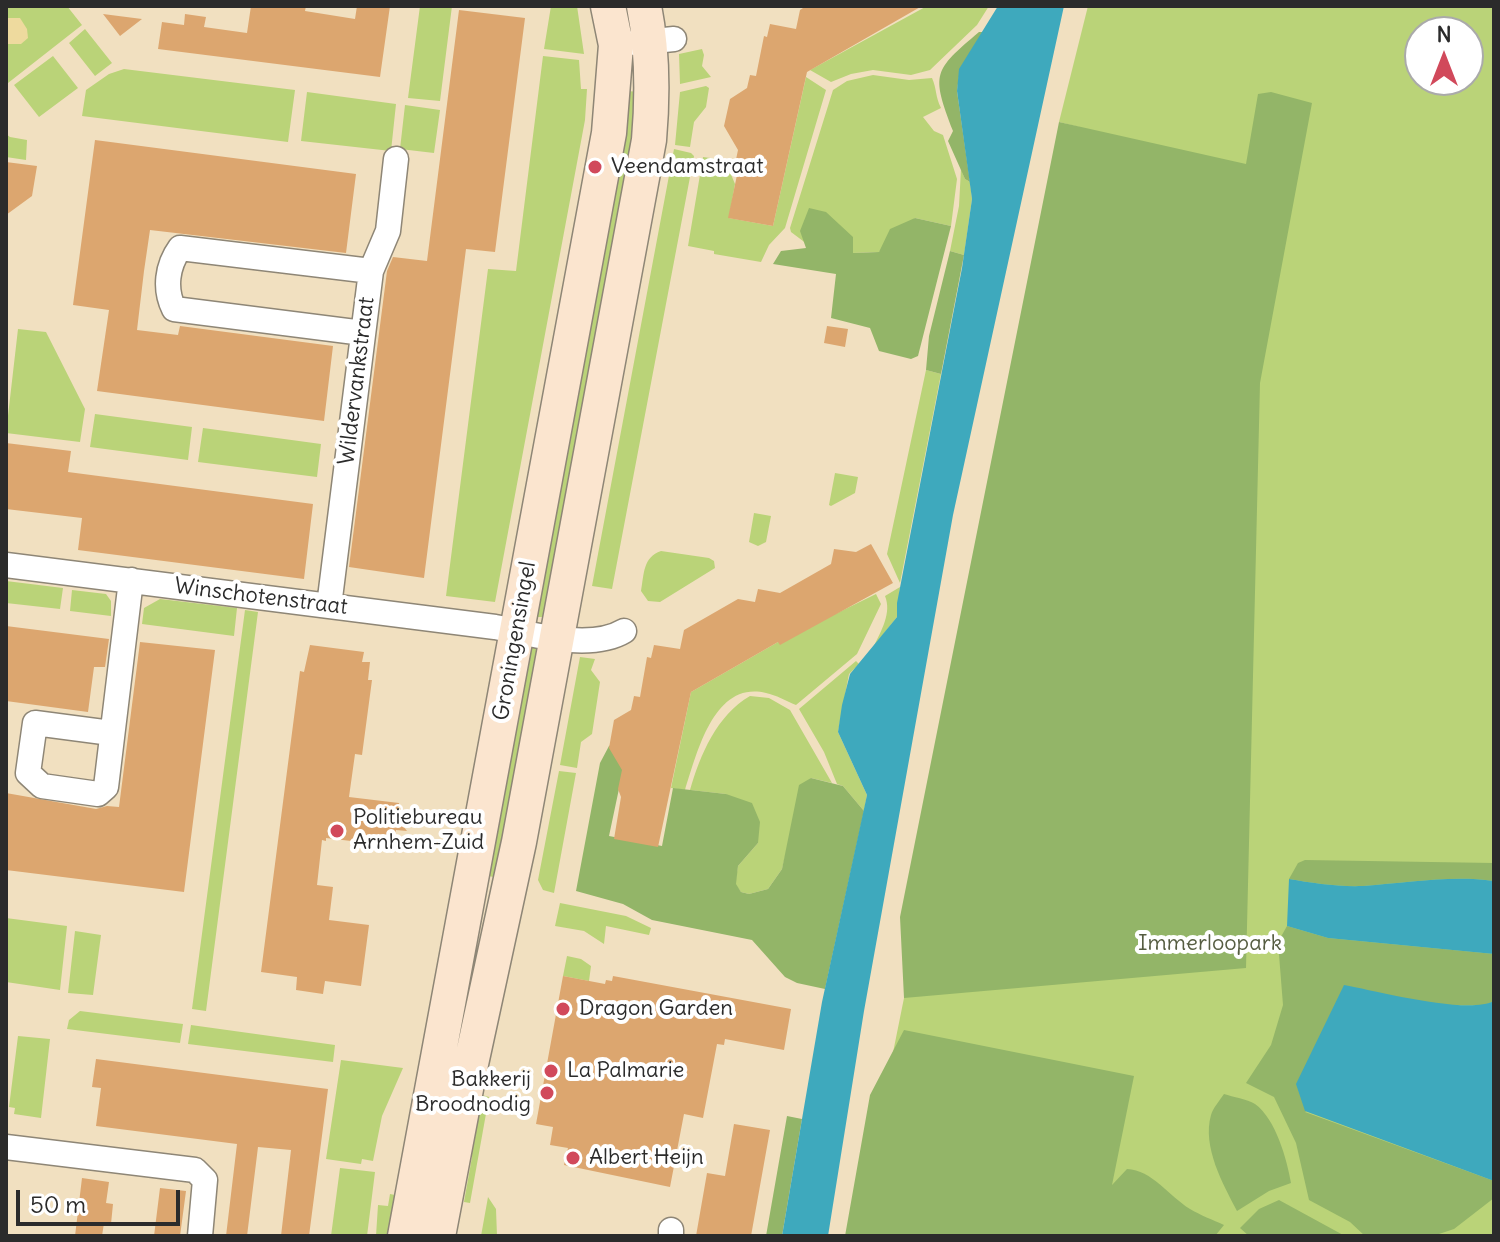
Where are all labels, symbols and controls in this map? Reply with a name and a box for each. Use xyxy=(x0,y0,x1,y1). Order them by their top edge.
north arrow xyxy=(1404,16,1484,96)
text: N xyxy=(1436,20,1452,48)
place label: Veendamstraat xyxy=(611,154,764,180)
marker: Veendamstraat xyxy=(586,158,604,176)
street label: Wildervankstraat xyxy=(334,295,380,467)
street label: Groningensingel xyxy=(488,559,542,723)
street label: Winschotenstraat xyxy=(173,573,349,621)
place label: Politiebureau Arnhem-Zuid xyxy=(353,805,484,856)
marker: Politiebureau Arnhem-Zuid xyxy=(328,822,346,840)
park label: Immerloopark xyxy=(1138,931,1282,957)
place label: Dragon Garden xyxy=(579,996,733,1022)
marker: Dragon Garden xyxy=(554,1000,572,1018)
place label: La Palmarie xyxy=(567,1058,684,1084)
marker: La Palmarie xyxy=(542,1062,560,1080)
place label: Bakkerij Broodnodig xyxy=(415,1067,531,1118)
marker: Bakkerij Broodnodig xyxy=(538,1084,556,1102)
place label: Albert Heijn xyxy=(589,1145,704,1171)
marker: Albert Heijn xyxy=(564,1149,582,1167)
scale bar xyxy=(20,1174,184,1224)
text: 50 m xyxy=(30,1189,86,1219)

